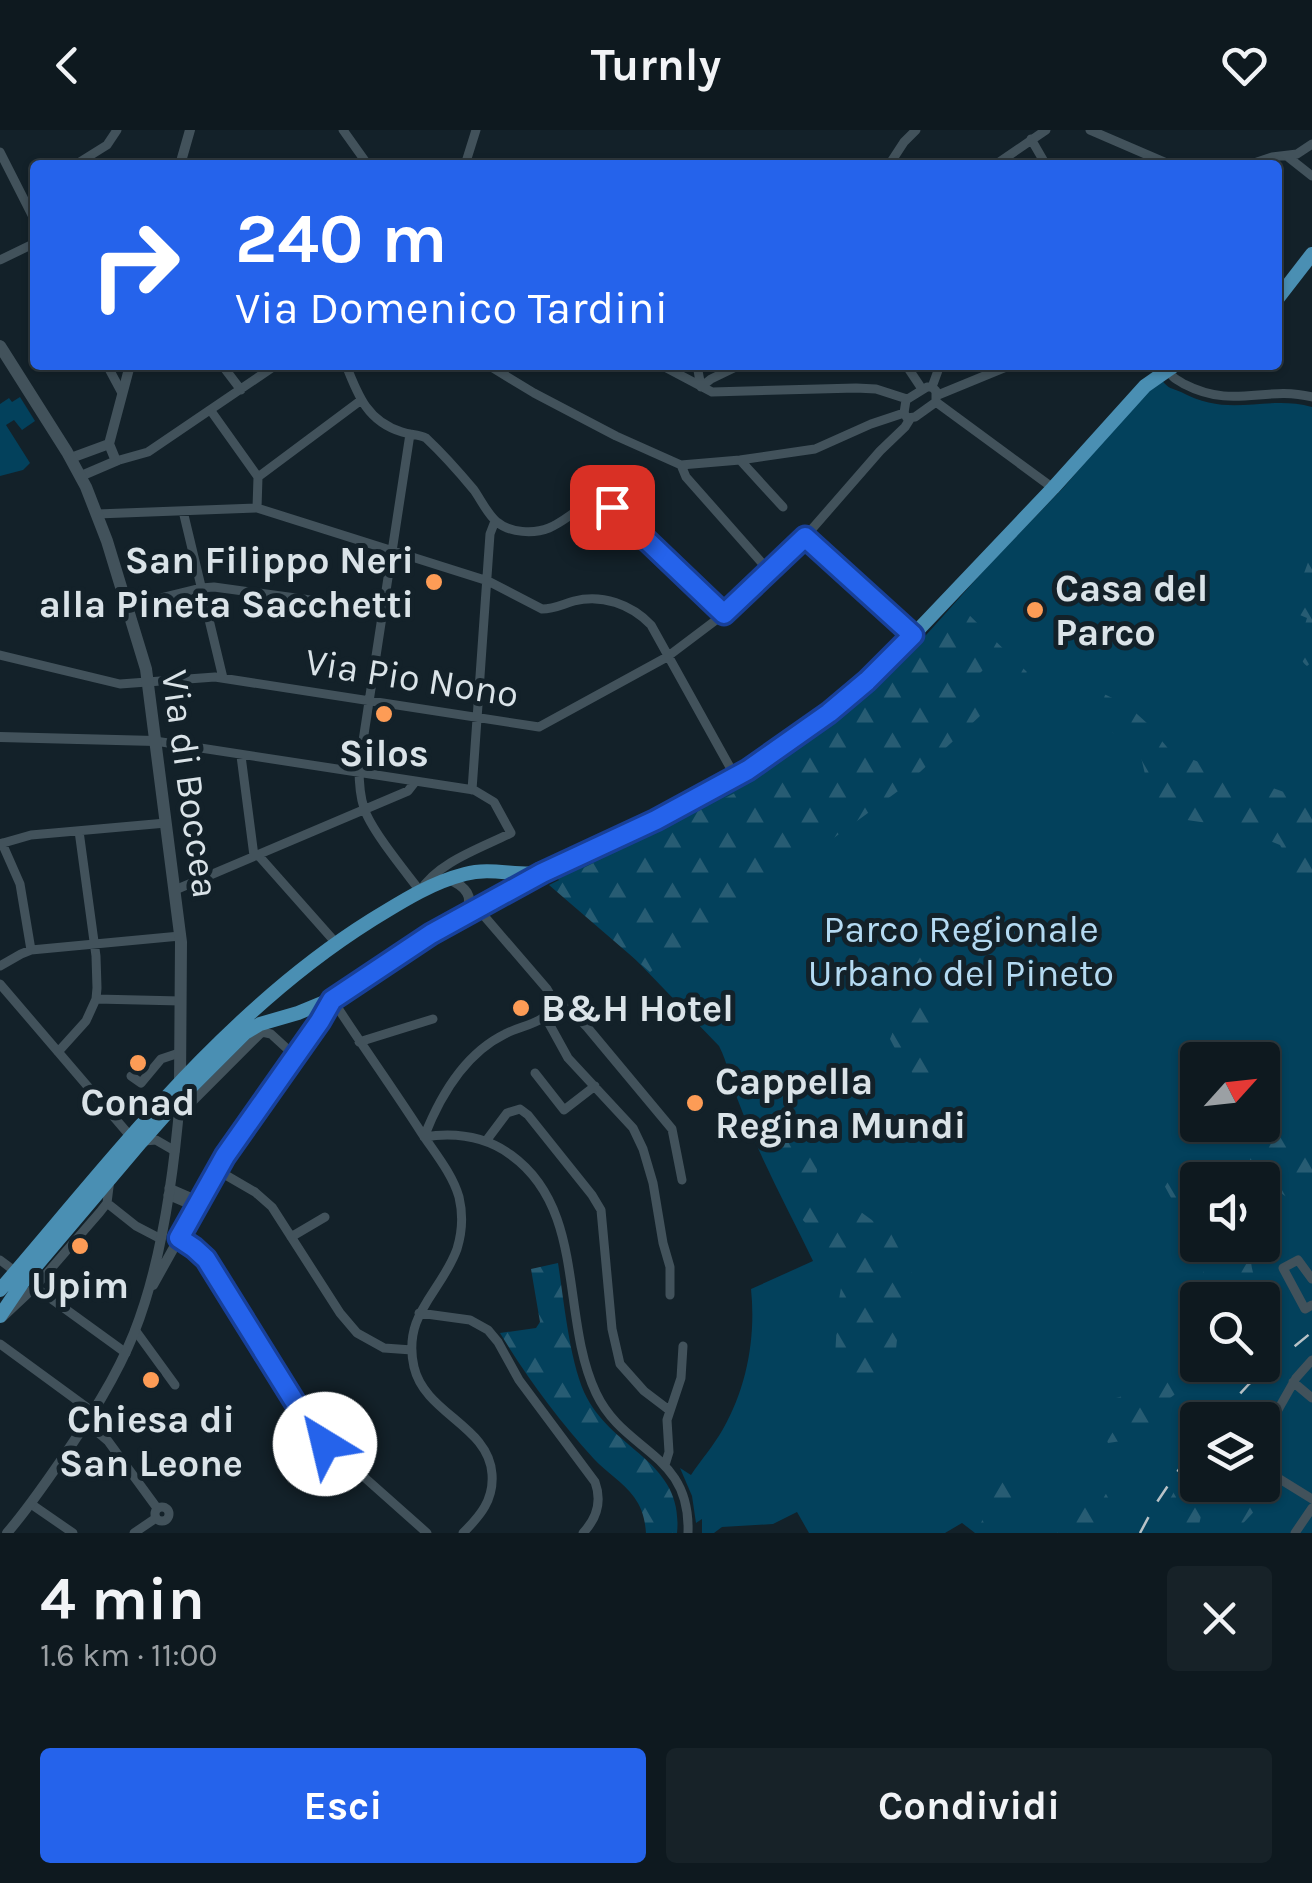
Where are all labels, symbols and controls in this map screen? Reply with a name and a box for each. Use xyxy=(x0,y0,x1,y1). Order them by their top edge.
icon: back xyxy=(40,38,95,93)
icon: heart xyxy=(1217,38,1272,93)
text: Turnly xyxy=(591,39,721,91)
text: 240 m xyxy=(235,198,447,280)
icon: right xyxy=(70,200,200,330)
text: Via Domenico Tardini xyxy=(235,282,668,334)
pin xyxy=(570,465,655,550)
icon: arrive xyxy=(585,480,640,535)
place label: San Filippo Neri alla Pineta Sacchetti xyxy=(39,538,414,627)
place label: Casa del Parco xyxy=(1055,566,1208,655)
marker: San Filippo Neri alla Pineta Sacchetti xyxy=(423,571,445,593)
marker: Casa del Parco xyxy=(1024,599,1046,621)
street label: Via Pio Nono xyxy=(302,639,522,717)
street label: Via di Boccea xyxy=(152,667,228,901)
marker: Silos xyxy=(373,703,395,725)
place label: Silos xyxy=(339,731,429,776)
park label: Parco Regionale Urbano del Pineto xyxy=(808,907,1114,996)
place label: B&H Hotel xyxy=(541,986,734,1031)
marker: B&H Hotel xyxy=(510,997,532,1019)
north arrow xyxy=(1180,1042,1280,1142)
map controls xyxy=(1180,1042,1280,1502)
marker: Conad xyxy=(127,1052,149,1074)
place label: Cappella Regina Mundi xyxy=(715,1059,966,1148)
place label: Conad xyxy=(81,1080,195,1125)
marker: Cappella Regina Mundi xyxy=(684,1092,706,1114)
button: sound xyxy=(1180,1162,1280,1262)
marker: Upim xyxy=(69,1235,91,1257)
place label: Upim xyxy=(31,1263,129,1308)
button: search xyxy=(1180,1282,1280,1382)
marker: Chiesa di San Leone xyxy=(140,1369,162,1391)
position arrow xyxy=(273,1392,377,1496)
place label: Chiesa di San Leone xyxy=(59,1397,243,1486)
button: layers xyxy=(1180,1402,1280,1502)
text: 4 min xyxy=(40,1564,205,1634)
button: close xyxy=(1167,1566,1272,1671)
text: 1.6 km · 11:00 xyxy=(40,1637,218,1674)
button: Esci xyxy=(40,1748,646,1863)
button: Condividi xyxy=(666,1748,1272,1863)

